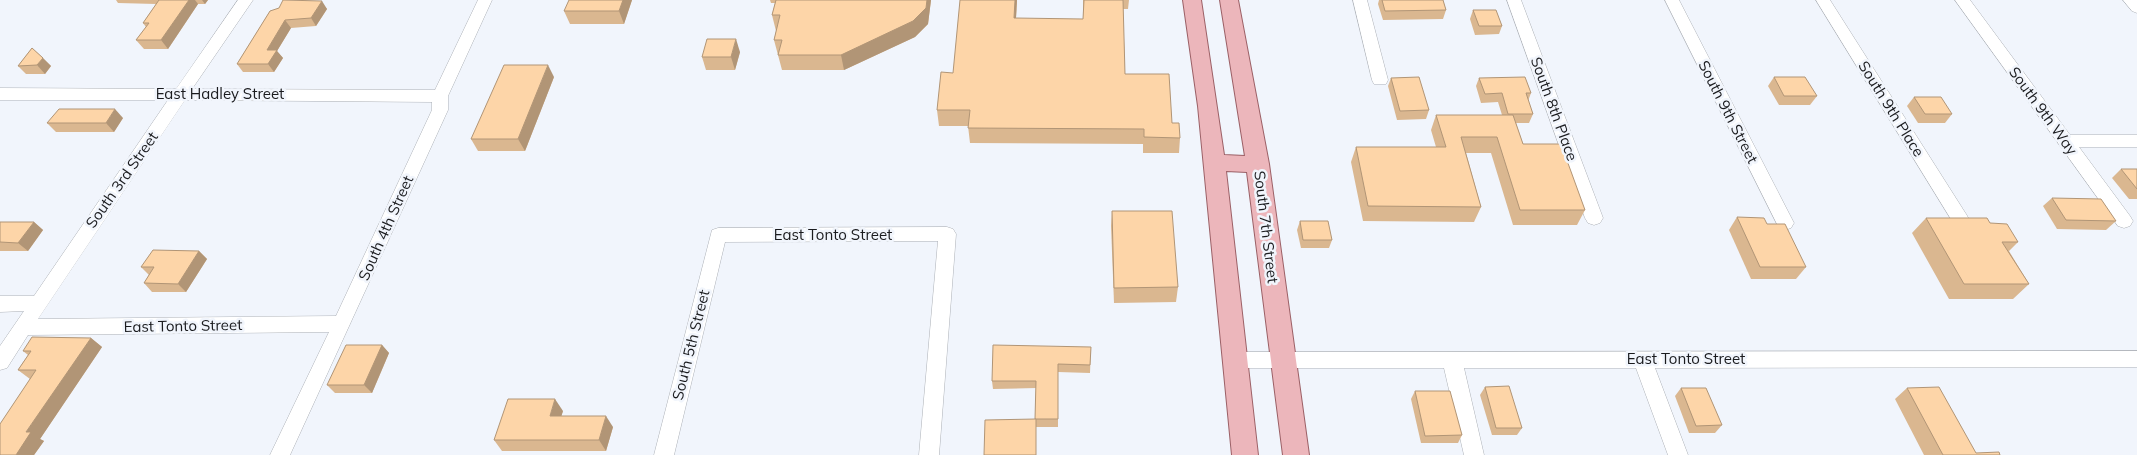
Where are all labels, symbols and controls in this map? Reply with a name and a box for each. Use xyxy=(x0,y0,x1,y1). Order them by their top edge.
street label: South 8th Place xyxy=(1527,54,1582,163)
street label: South 9th Street xyxy=(1694,57,1763,166)
street label: South 9th Place xyxy=(1854,57,1928,160)
street label: South 9th Way xyxy=(2005,63,2082,158)
street label: East Hadley Street xyxy=(156,84,284,103)
street label: South 3rd Street xyxy=(81,128,162,232)
street label: South 7th Street xyxy=(1250,170,1283,284)
street label: South 4th Street xyxy=(354,172,417,283)
street label: East Tonto Street xyxy=(774,225,892,244)
street label: South 5th Street xyxy=(668,288,713,402)
street label: East Tonto Street xyxy=(124,315,242,336)
street label: East Tonto Street xyxy=(1627,349,1745,368)

